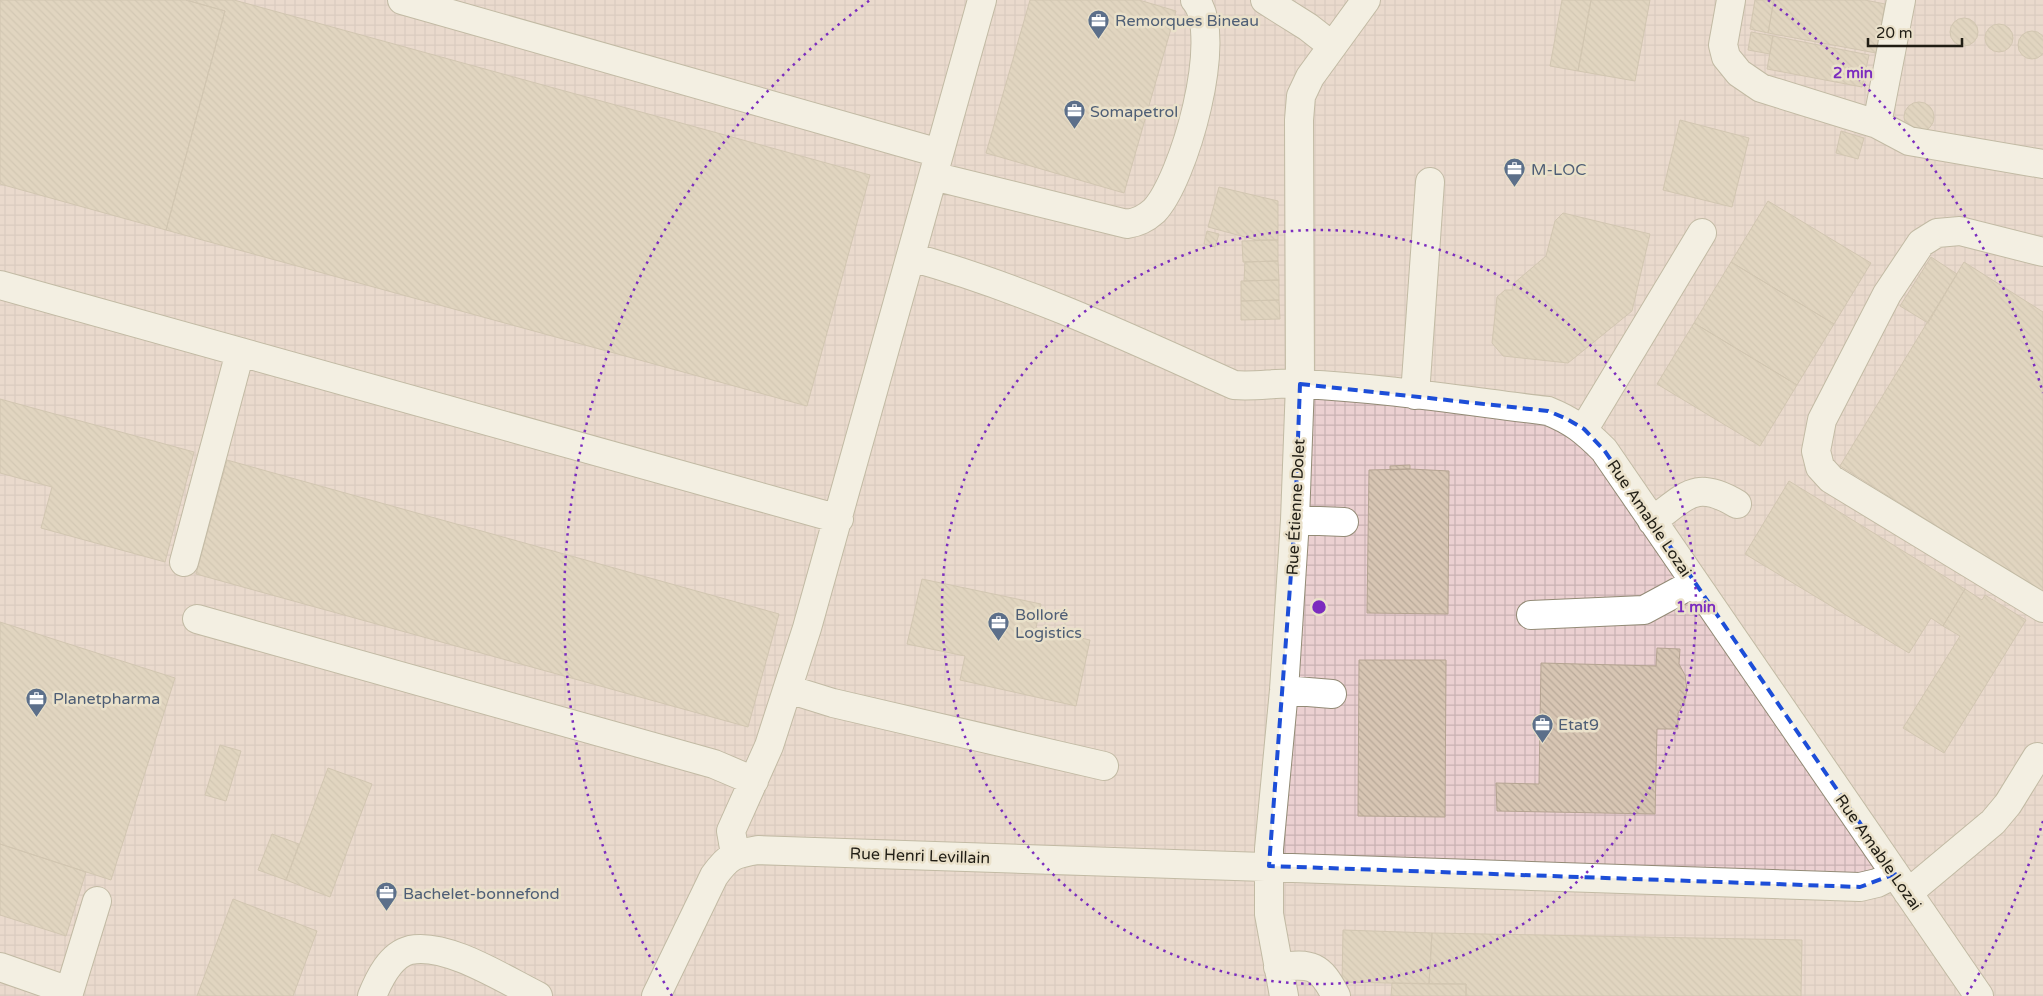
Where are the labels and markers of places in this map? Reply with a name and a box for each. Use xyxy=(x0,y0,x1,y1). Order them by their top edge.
office icon: Remorques Bineau xyxy=(1087,8,1111,39)
place label: Remorques Bineau xyxy=(1115,11,1259,31)
office icon: Somapetrol xyxy=(1062,99,1086,130)
place label: Somapetrol xyxy=(1090,102,1178,122)
office icon: M-LOC xyxy=(1503,157,1527,188)
place label: M-LOC xyxy=(1531,160,1586,180)
centre of rings xyxy=(1310,598,1328,616)
place label: Bolloré Logistics xyxy=(1015,605,1082,643)
office icon: Bolloré Logistics xyxy=(987,611,1011,642)
office icon: Planetpharma xyxy=(25,686,49,717)
place label: Planetpharma xyxy=(53,689,160,709)
office icon: Etat9 xyxy=(1530,712,1554,743)
place label: Etat9 xyxy=(1558,715,1599,735)
office icon: Bachelet-bonnefond xyxy=(375,881,399,912)
place label: Bachelet-bonnefond xyxy=(403,884,560,904)

